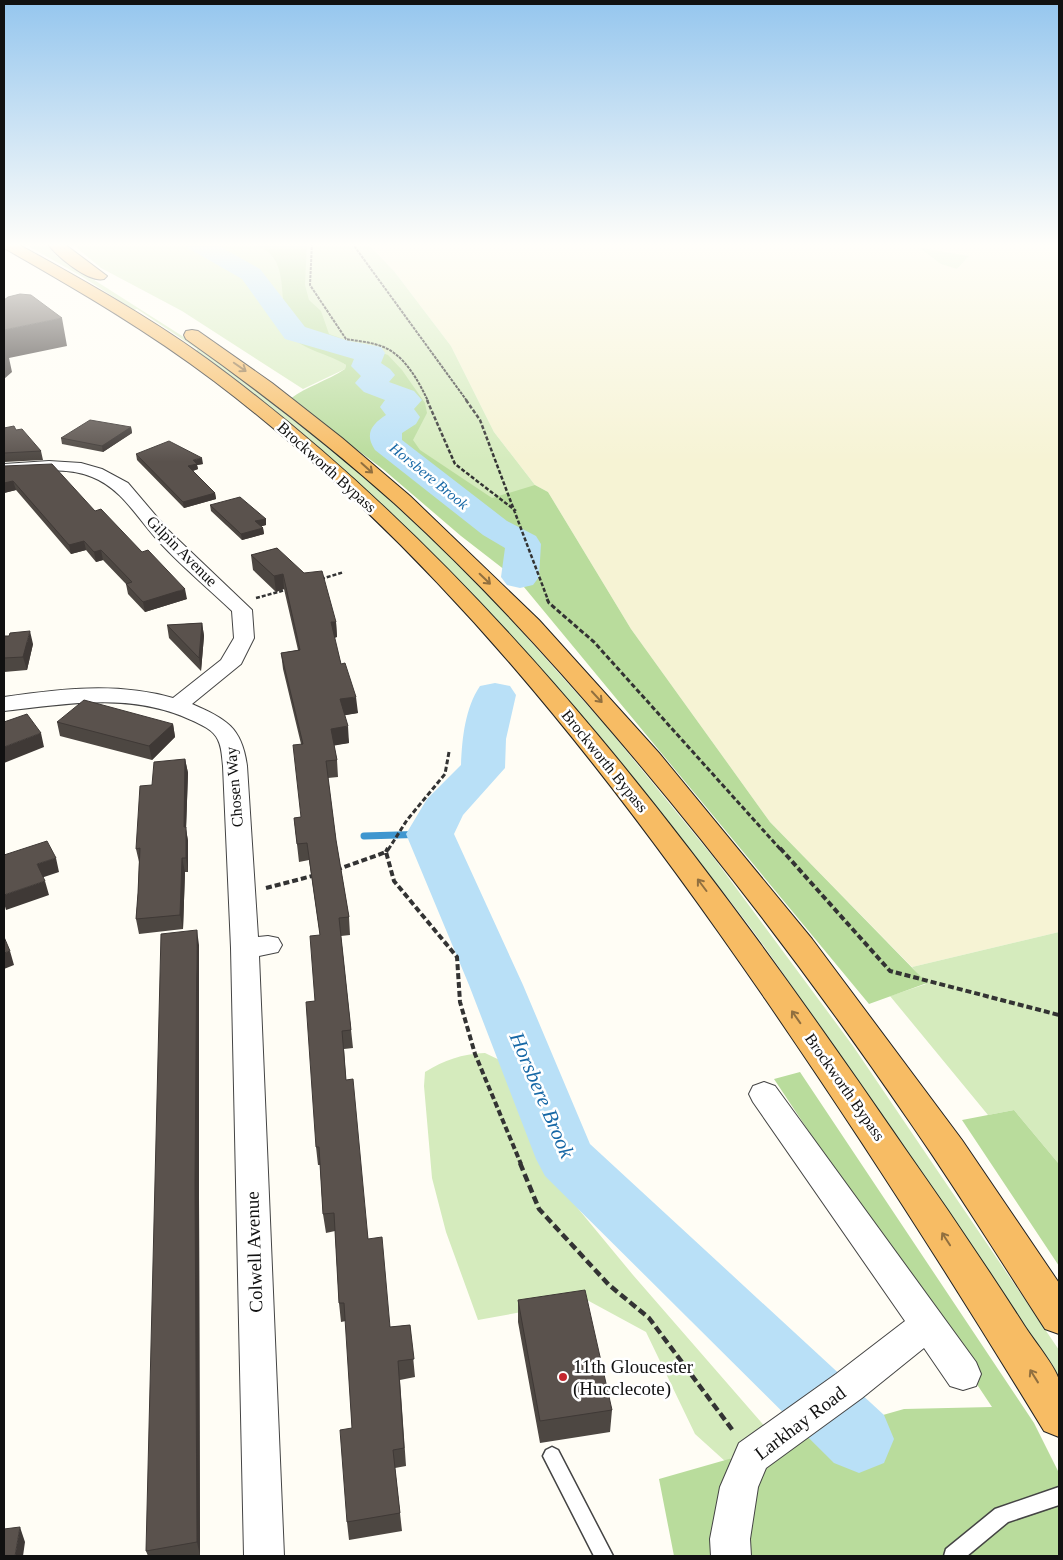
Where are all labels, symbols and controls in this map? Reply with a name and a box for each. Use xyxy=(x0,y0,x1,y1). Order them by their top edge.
one-way arrow xyxy=(233,362,247,372)
street label: Brockworth Bypass xyxy=(274,418,380,516)
water label: Horsbere Brook xyxy=(386,439,472,513)
one-way arrow xyxy=(361,462,374,473)
street label: Gilpin Avenue xyxy=(143,512,221,590)
one-way arrow xyxy=(479,573,492,585)
one-way arrow xyxy=(592,690,603,703)
street label: Brockworth Bypass xyxy=(558,706,651,816)
street label: Chosen Way xyxy=(222,746,247,828)
one-way arrow xyxy=(697,878,707,892)
one-way arrow xyxy=(791,1010,801,1024)
water label: Horsbere Brook xyxy=(504,1028,580,1162)
street label: Brockworth Bypass xyxy=(801,1030,888,1144)
street label: Colwell Avenue xyxy=(241,1191,267,1313)
one-way arrow xyxy=(941,1232,951,1246)
place label: 11th Gloucester (Hucclecote) xyxy=(573,1356,694,1400)
one-way arrow xyxy=(1028,1369,1038,1383)
marker: 11th Gloucester (Hucclecote) xyxy=(557,1371,569,1383)
street label: Larkhay Road xyxy=(750,1382,850,1464)

